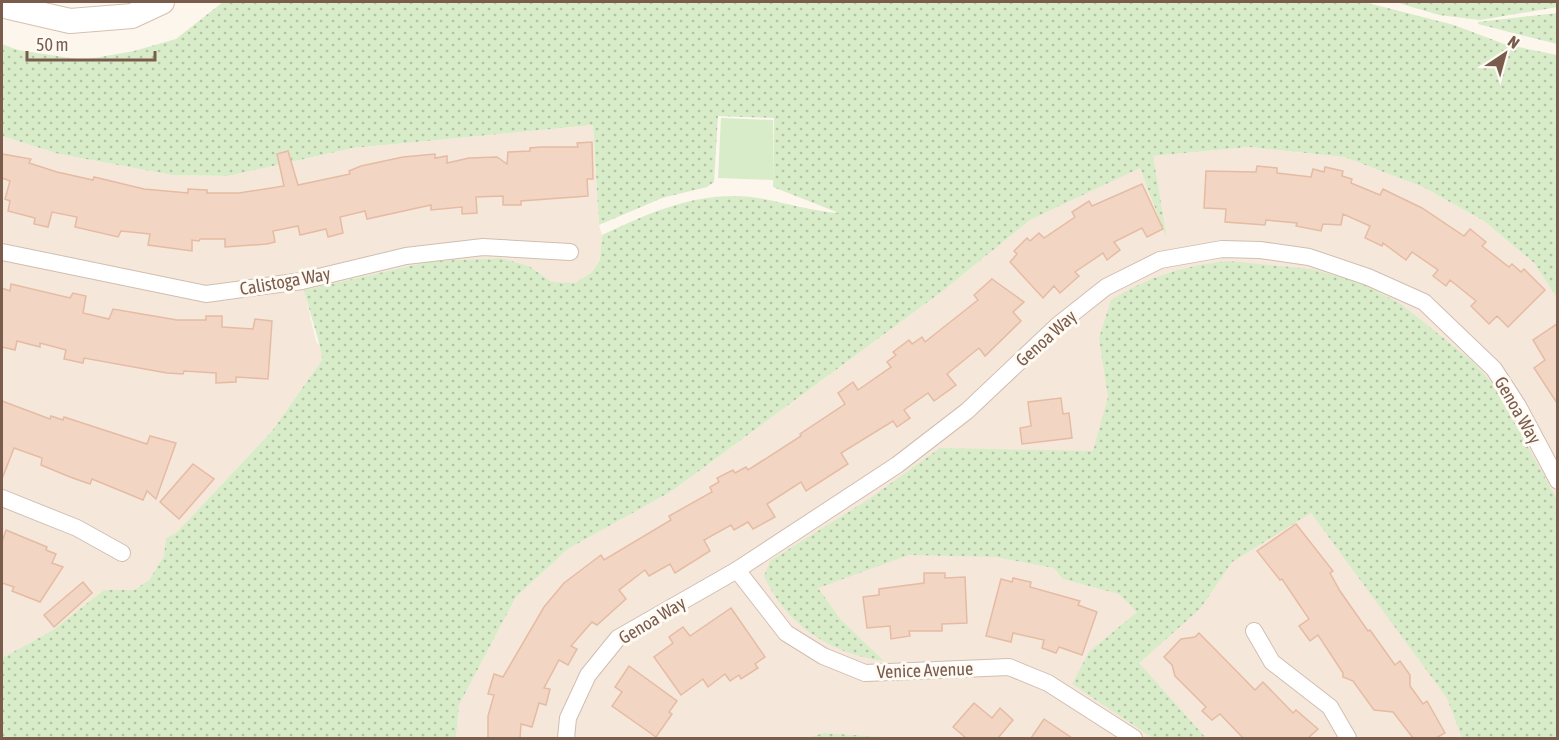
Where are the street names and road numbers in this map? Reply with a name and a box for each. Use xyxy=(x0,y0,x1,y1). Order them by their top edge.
street label: Calistoga Way xyxy=(238,263,332,299)
street label: Genoa Way xyxy=(1011,305,1081,371)
street label: Genoa Way xyxy=(1490,373,1546,447)
street label: Genoa Way xyxy=(615,592,689,648)
street label: Venice Avenue xyxy=(876,658,974,682)

